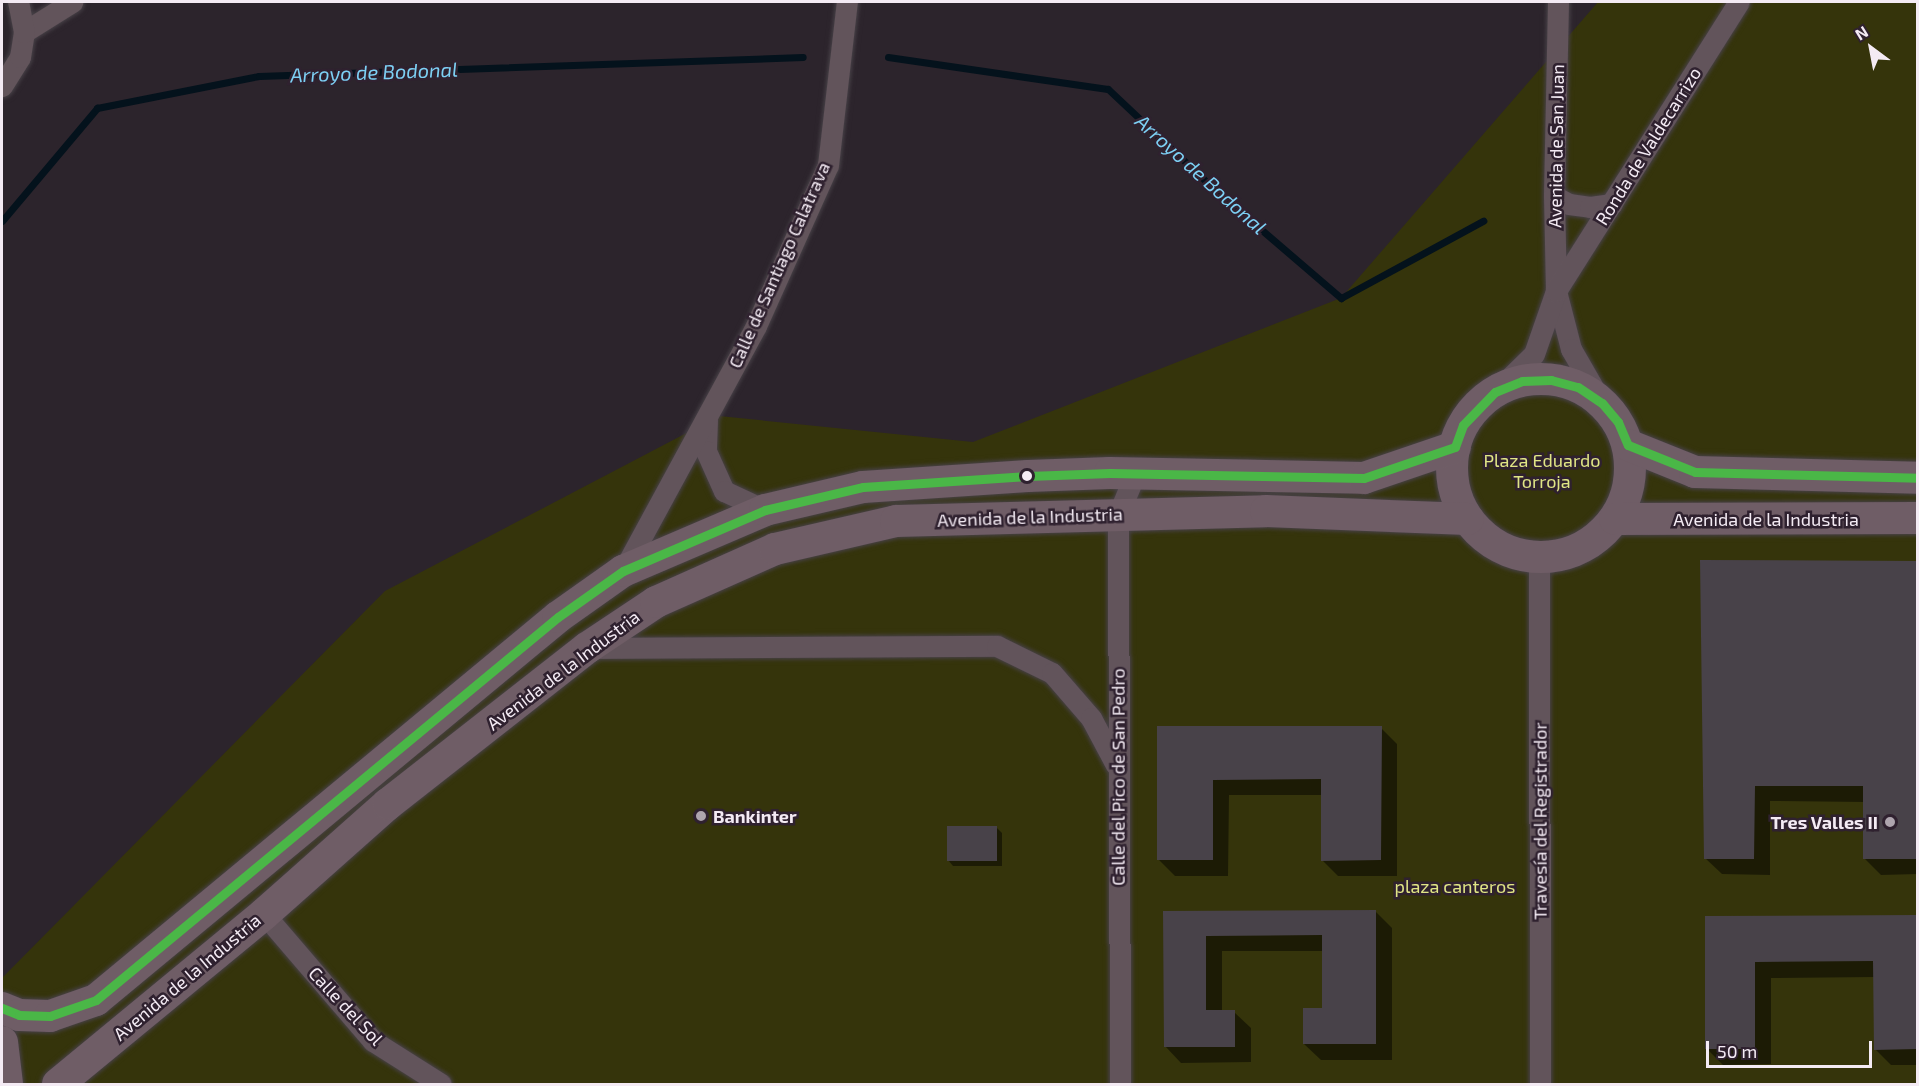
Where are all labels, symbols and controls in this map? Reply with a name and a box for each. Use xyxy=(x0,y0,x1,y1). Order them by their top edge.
north arrow xyxy=(1841,18,1901,78)
text: N xyxy=(1851,21,1871,43)
water label: Arroyo de Bodonal xyxy=(290,57,458,87)
street label: Ronda de Valdecarrizo xyxy=(1590,63,1706,229)
street label: Avenida de San Juan xyxy=(1544,64,1568,228)
water label: Arroyo de Bodonal xyxy=(1131,109,1271,239)
street label: Calle de Santiago Calatrava xyxy=(724,159,834,371)
park label: Plaza Eduardo Torroja xyxy=(1483,450,1601,492)
unlabelled marker xyxy=(1021,470,1033,482)
street label: Avenida de la Industria xyxy=(937,503,1123,531)
street label: Avenida de la Industria xyxy=(1673,508,1859,530)
street label: Avenida de la Industria xyxy=(482,606,644,734)
street label: Calle del Pico de San Pedro xyxy=(1107,668,1129,886)
street label: Travesía del Registrador xyxy=(1529,722,1551,920)
place label: Bankinter xyxy=(713,805,797,827)
marker: Bankinter xyxy=(694,809,708,823)
place label: Tres Valles II xyxy=(1770,811,1878,833)
marker: Tres Valles II xyxy=(1883,815,1897,829)
park label: plaza canteros xyxy=(1395,875,1515,897)
street label: Avenida de la Industria xyxy=(109,909,265,1045)
street label: Calle del Sol xyxy=(304,962,388,1050)
scale bar xyxy=(1709,1029,1876,1067)
text: 50 m xyxy=(1717,1040,1757,1062)

